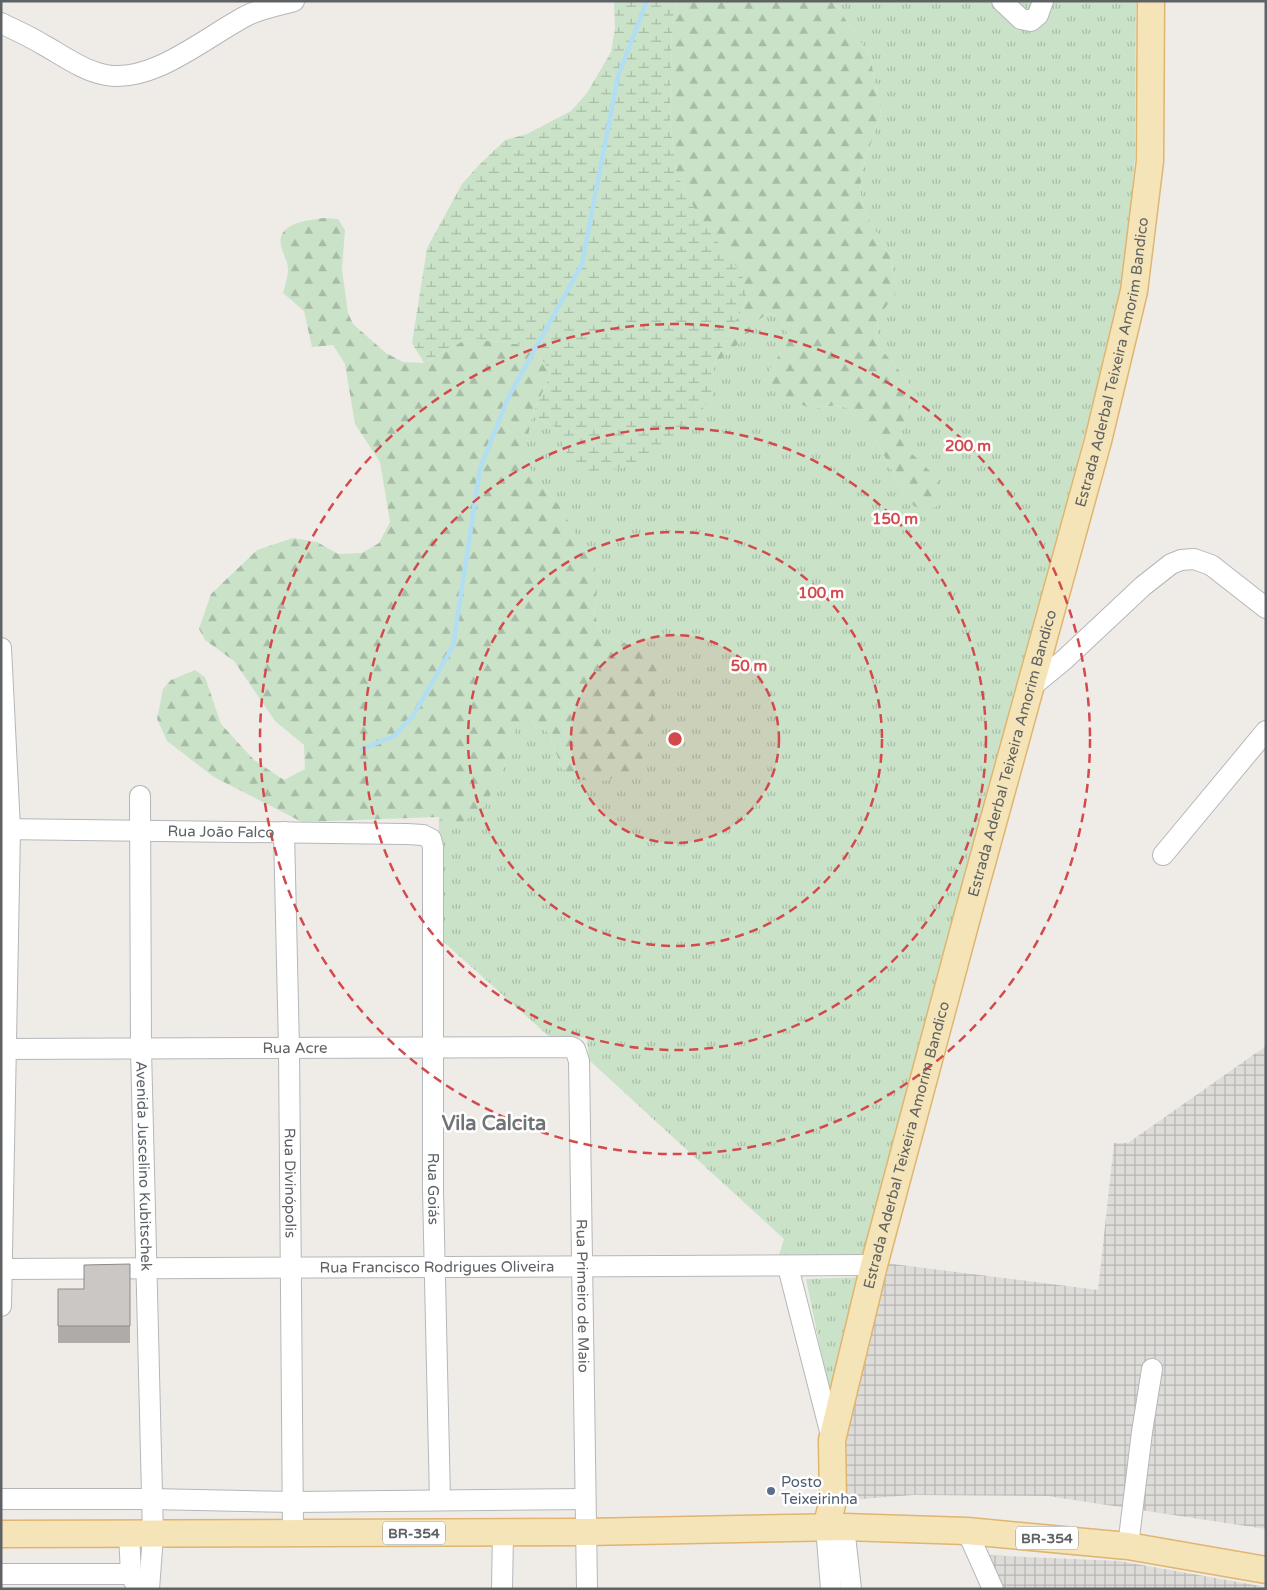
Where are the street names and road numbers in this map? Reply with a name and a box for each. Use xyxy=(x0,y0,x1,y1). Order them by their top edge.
street label: Estrada Aderbal Teixeira Amorim Bandico xyxy=(1071,216,1152,509)
street label: Estrada Aderbal Teixeira Amorim Bandico xyxy=(964,608,1060,899)
street label: Rua João Falco xyxy=(167,822,275,841)
street label: Estrada Aderbal Teixeira Amorim Bandico xyxy=(860,999,953,1291)
street label: Rua Acre xyxy=(262,1039,328,1057)
street label: Avenida Juscelino Kubitschek xyxy=(132,1061,155,1271)
street label: Rua Divinópolis xyxy=(281,1128,300,1238)
street label: Rua Goiás xyxy=(424,1153,443,1225)
street label: Rua Primeiro de Maio xyxy=(572,1219,593,1373)
street label: Rua Francisco Rodrigues Oliveira xyxy=(319,1257,555,1277)
road number: BR-354 xyxy=(383,1522,445,1545)
road number: BR-354 xyxy=(1016,1526,1078,1550)

